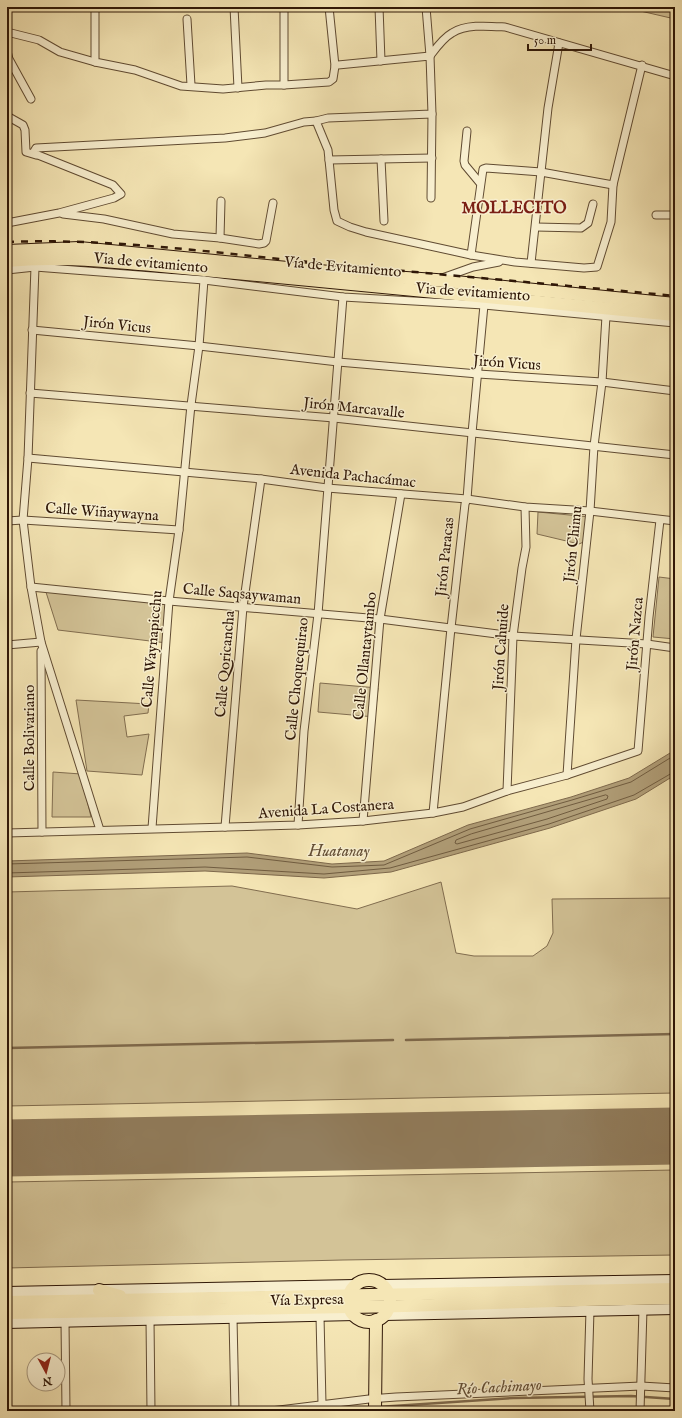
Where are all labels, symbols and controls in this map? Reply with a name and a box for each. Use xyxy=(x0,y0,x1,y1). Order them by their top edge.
scale bar xyxy=(528,26,591,52)
text: 50 m xyxy=(534,33,556,48)
district label: MOLLECITO xyxy=(461,199,567,219)
street label: Via de evitamiento xyxy=(92,248,209,277)
street label: Vía de Evitamiento xyxy=(283,252,402,282)
street label: Via de evitamiento xyxy=(414,278,531,305)
street label: Jirón Vicus xyxy=(80,312,152,338)
street label: Jirón Vicus xyxy=(470,351,542,375)
street label: Jirón Marcavalle xyxy=(300,393,406,423)
street label: Avenida Pachacámac xyxy=(288,460,417,492)
street label: Calle Wiñaywayna xyxy=(45,499,160,525)
street label: Jirón Chimu xyxy=(559,505,586,585)
street label: Jirón Paracas xyxy=(431,516,459,600)
street label: Calle Saqsaywaman xyxy=(182,579,302,609)
street label: Calle Waynapicchu xyxy=(137,589,167,708)
street label: Calle Ollantaytambo xyxy=(349,591,381,721)
street label: Jirón Nazca xyxy=(622,596,648,674)
street label: Jirón Cahuide xyxy=(488,603,514,693)
street label: Calle Qoricancha xyxy=(211,609,239,718)
street label: Calle Choquequirao xyxy=(281,617,313,741)
street label: Calle Bolivariano xyxy=(20,685,39,791)
street label: Avenida La Costanera xyxy=(257,795,395,823)
water label: Huatanay xyxy=(308,842,370,862)
street label: Vía Expresa xyxy=(269,1290,344,1310)
north arrow xyxy=(26,1352,66,1392)
text: N xyxy=(41,1373,54,1389)
water label: Río Cachimayo xyxy=(456,1376,542,1400)

